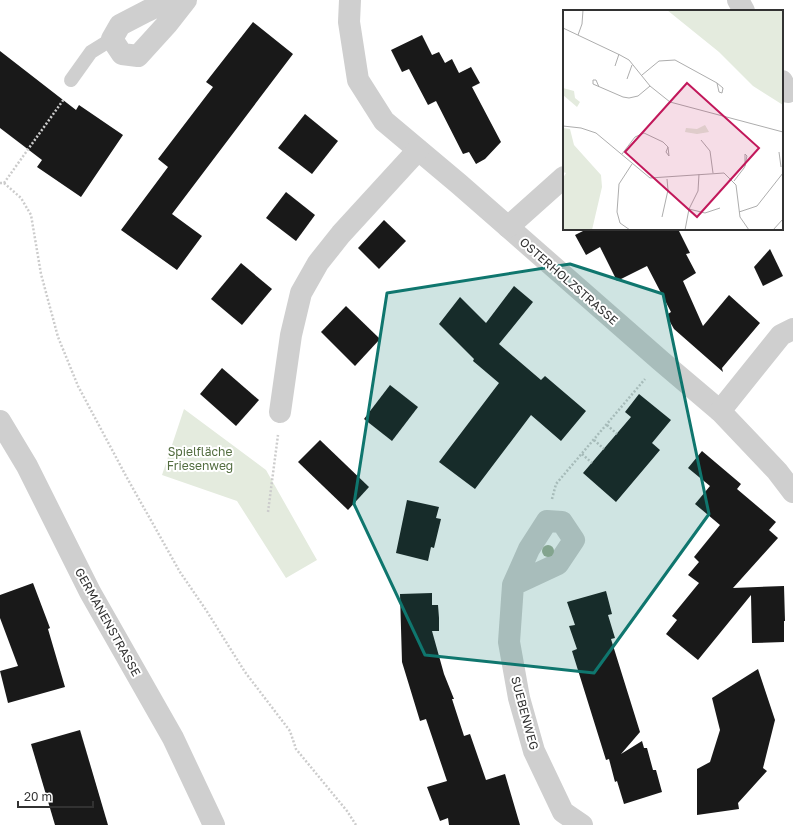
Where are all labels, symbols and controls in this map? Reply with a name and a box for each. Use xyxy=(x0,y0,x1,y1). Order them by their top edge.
inset map xyxy=(563,10,783,230)
street label: OSTERHOLZSTRASSE xyxy=(517,234,621,328)
park label: Spielfläche Friesenweg xyxy=(167,444,233,473)
street label: GERMANENSTRASSE xyxy=(72,565,144,679)
street label: SUEBENWEG xyxy=(508,675,542,751)
scale bar xyxy=(18,783,93,809)
text: 20 m xyxy=(24,789,52,804)

